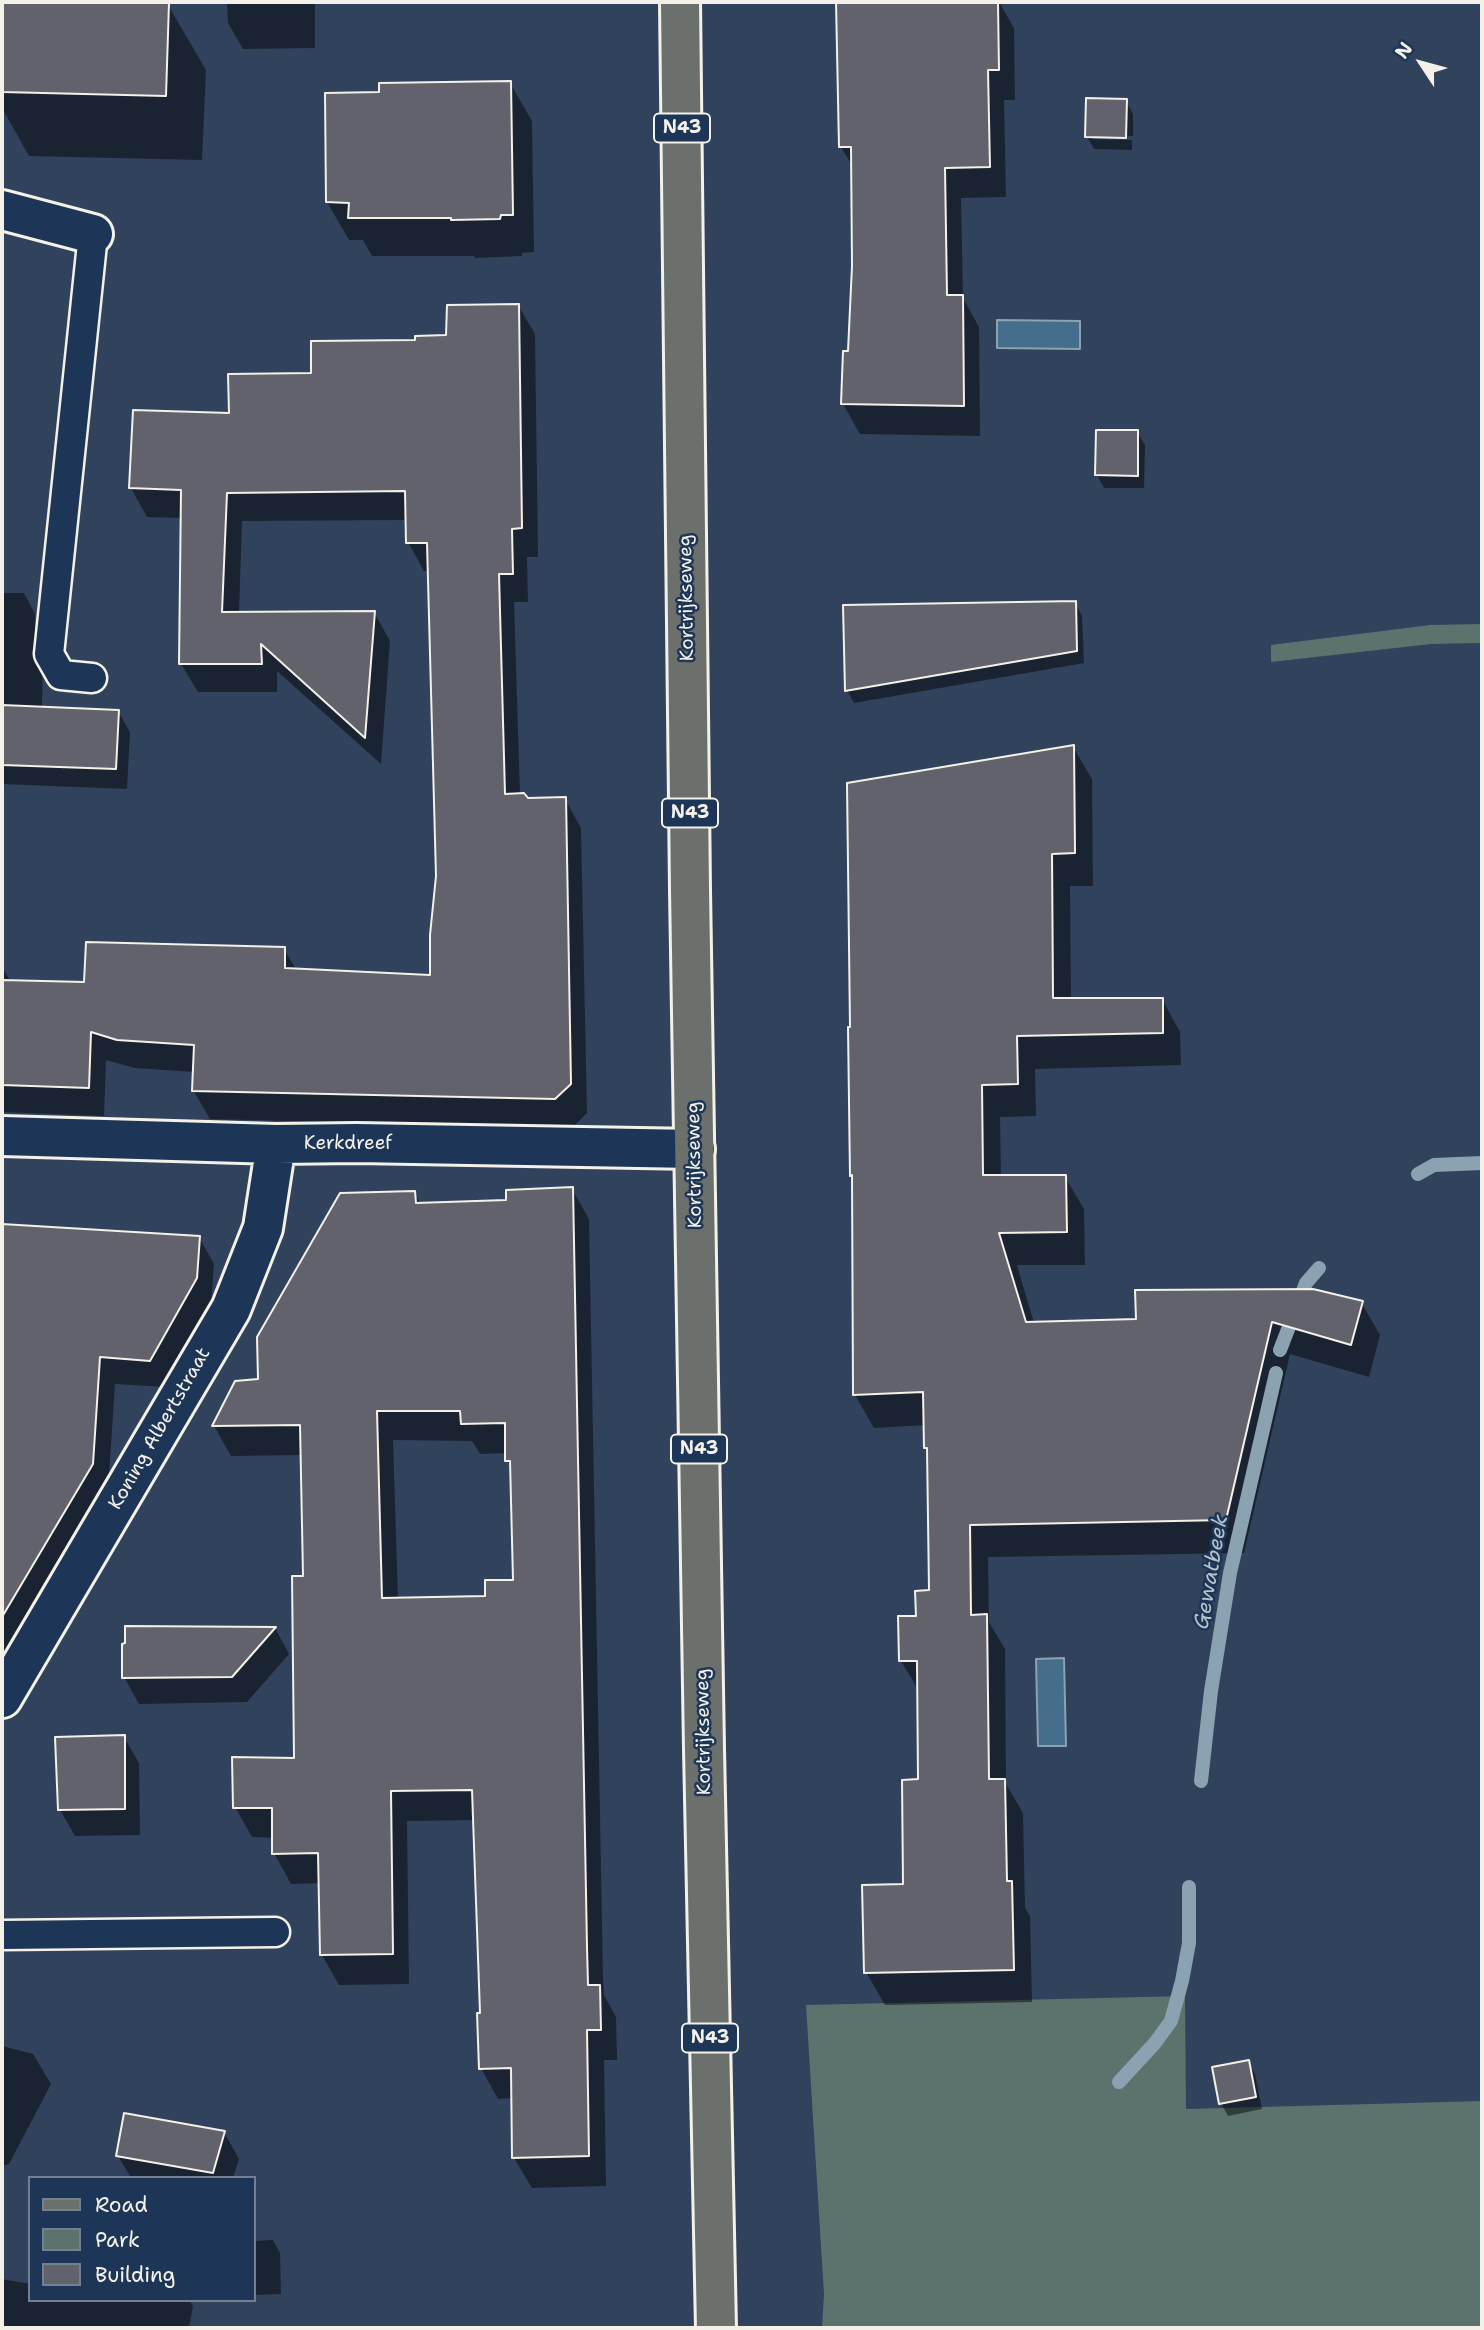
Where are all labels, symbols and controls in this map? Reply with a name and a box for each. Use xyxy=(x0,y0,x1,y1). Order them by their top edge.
north arrow xyxy=(1386,28,1456,98)
text: N xyxy=(1389,37,1418,64)
road number: N43 xyxy=(654,113,710,142)
street label: Kortrijkseweg xyxy=(674,535,700,661)
road number: N43 xyxy=(662,798,718,828)
street label: Kortrijkseweg xyxy=(682,1102,708,1228)
street label: Kerkdreef xyxy=(304,1133,392,1155)
street label: Koning Albertstraat xyxy=(104,1344,216,1514)
road number: N43 xyxy=(671,1434,727,1464)
water label: Gewatbeek xyxy=(1190,1513,1234,1631)
street label: Kortrijkseweg xyxy=(691,1669,717,1795)
road number: N43 xyxy=(682,2024,738,2052)
legend xyxy=(28,2176,256,2302)
text: Road xyxy=(95,2191,148,2219)
text: Park xyxy=(95,2226,140,2254)
text: Building xyxy=(95,2261,175,2289)

